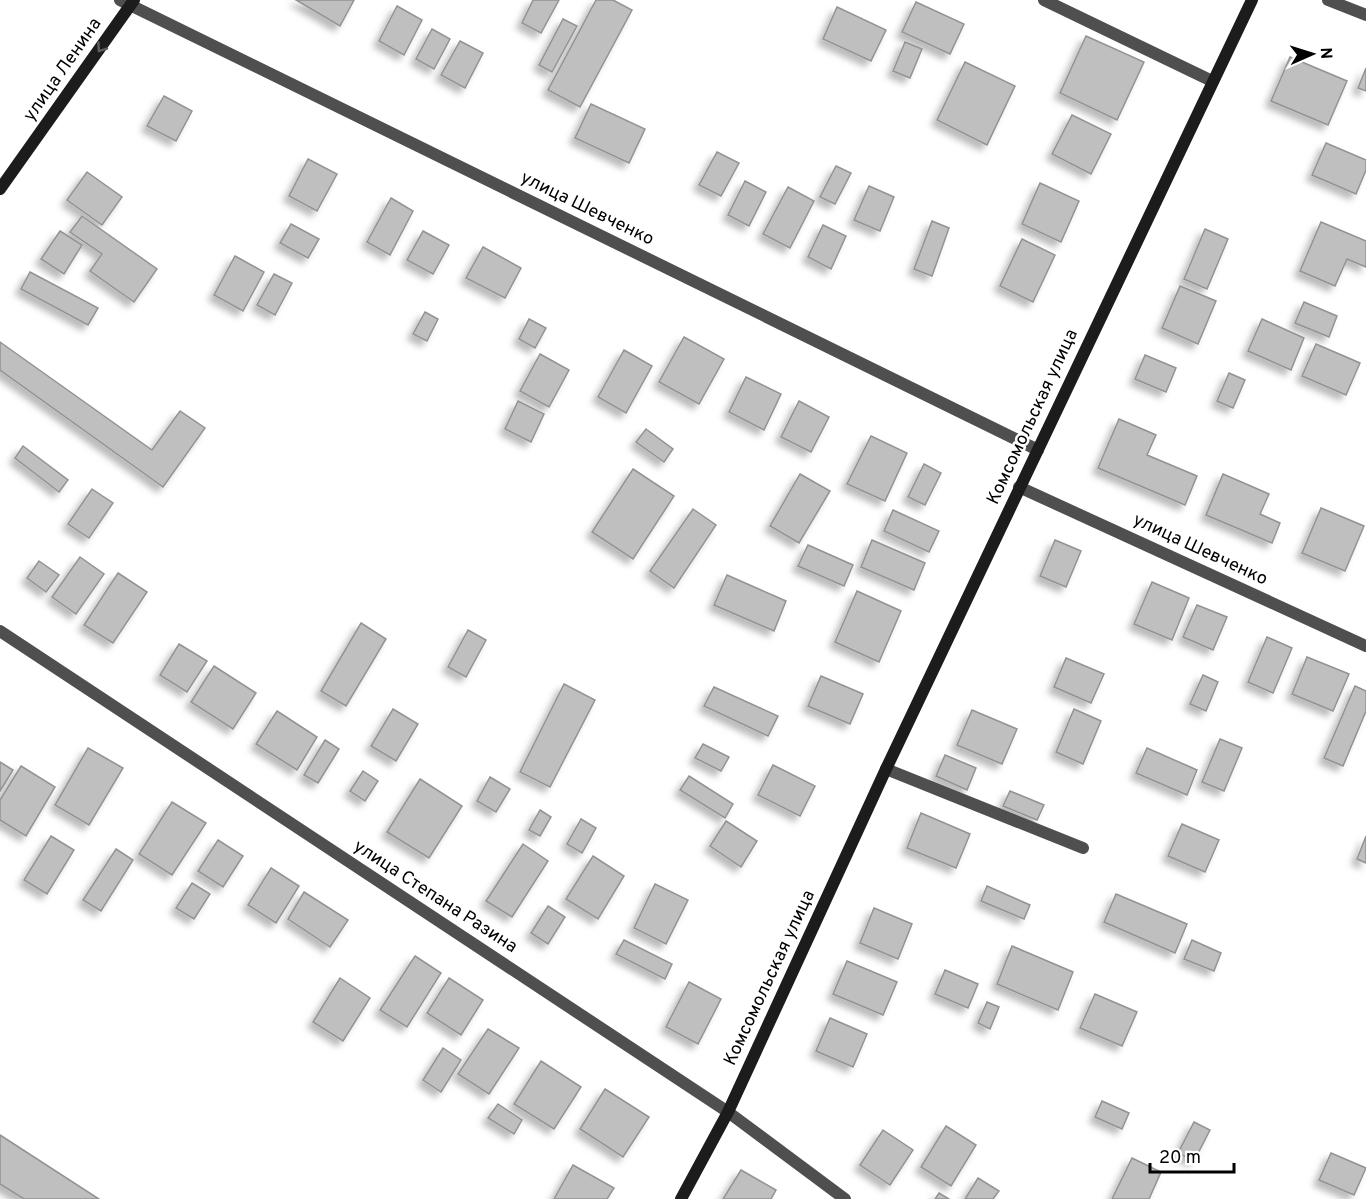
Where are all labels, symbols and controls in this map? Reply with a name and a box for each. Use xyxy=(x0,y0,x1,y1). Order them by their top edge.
street label: улица Ленина xyxy=(19,14,107,126)
north arrow xyxy=(1282,24,1342,84)
one-way arrow xyxy=(97,41,108,52)
text: N xyxy=(1315,47,1335,60)
street label: улица Шевченко xyxy=(516,167,658,251)
street label: Комсомольская улица xyxy=(982,326,1084,508)
street label: улица Шевченко xyxy=(1129,509,1271,591)
street label: улица Степана Разина xyxy=(349,835,521,959)
street label: Комсомольская улица xyxy=(719,887,821,1069)
scale bar xyxy=(1150,1136,1234,1174)
text: 20 m xyxy=(1159,1147,1201,1170)

